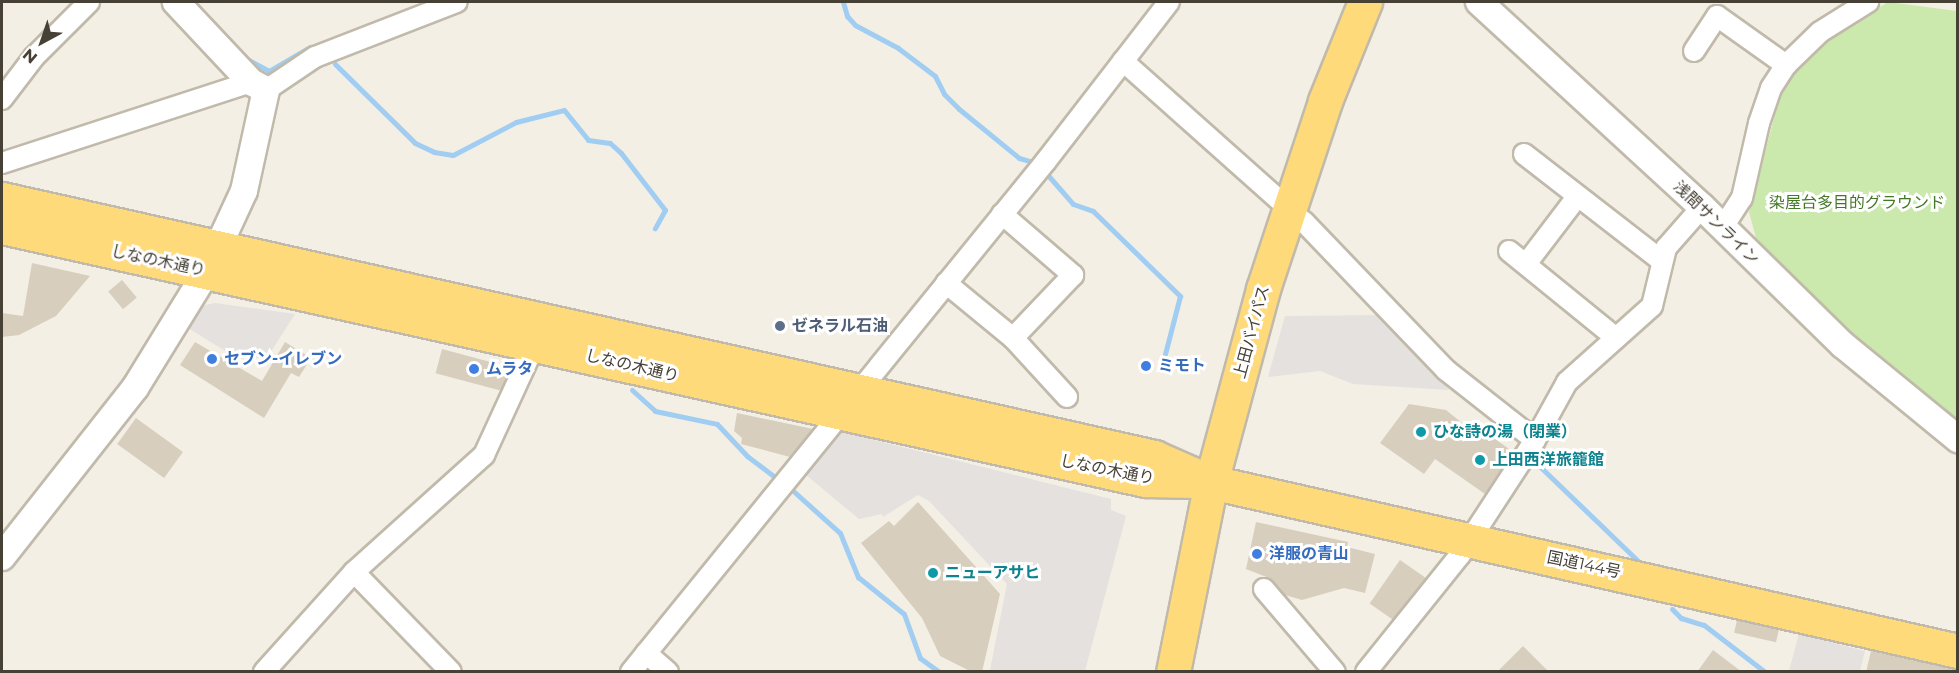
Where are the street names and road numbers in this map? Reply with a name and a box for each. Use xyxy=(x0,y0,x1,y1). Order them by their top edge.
street label: 浅間サンライン xyxy=(1669,177,1763,269)
street label: しなの木通り xyxy=(109,242,207,280)
street label: 上田バイパス xyxy=(1230,283,1274,381)
street label: しなの木通り xyxy=(583,346,681,386)
street label: しなの木通り xyxy=(1058,451,1156,489)
street label: 国道144号 xyxy=(1545,548,1623,582)

